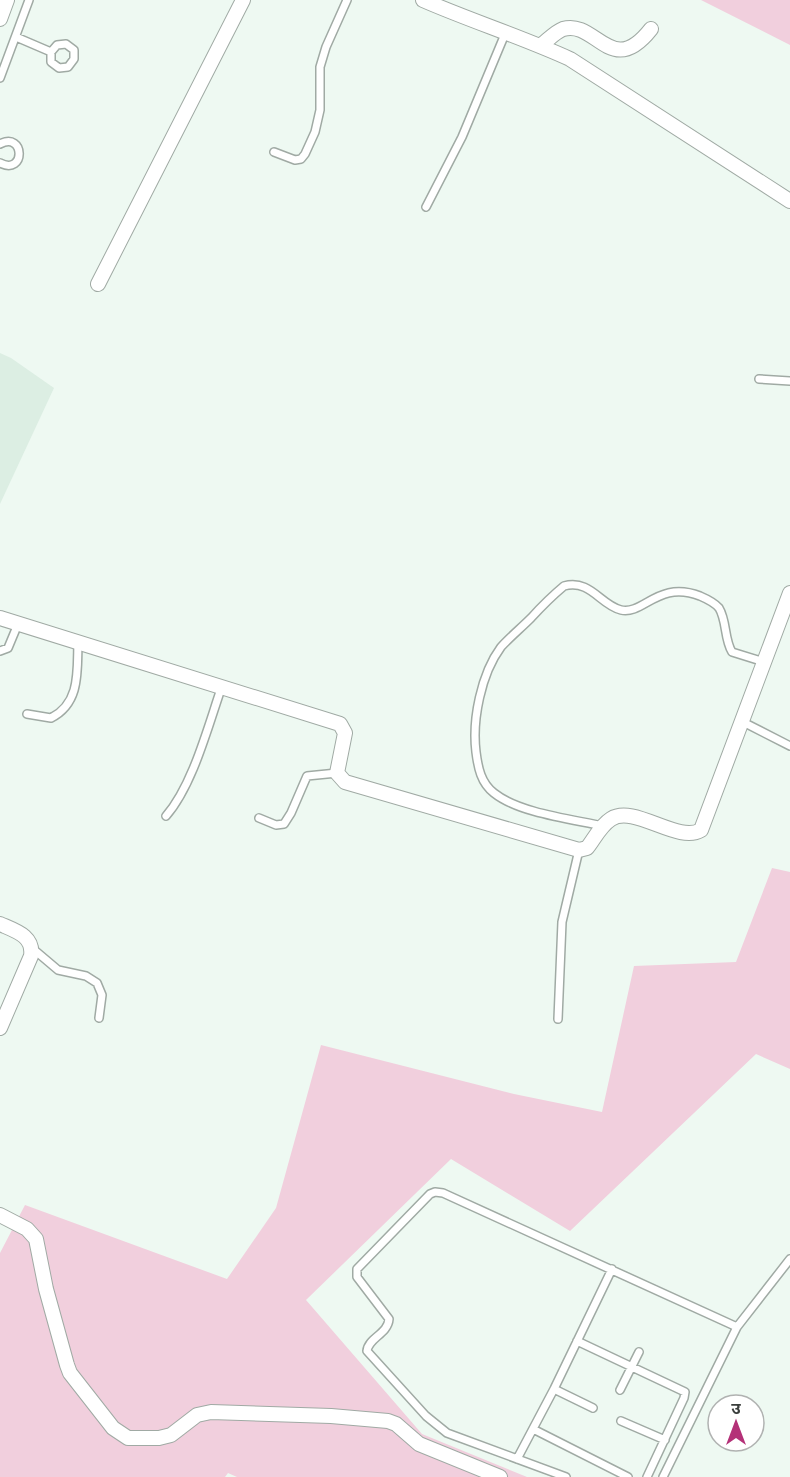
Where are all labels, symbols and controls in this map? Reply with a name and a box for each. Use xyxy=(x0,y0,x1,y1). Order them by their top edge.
north arrow xyxy=(706,1393,766,1453)
text: उ xyxy=(731,1400,741,1419)

